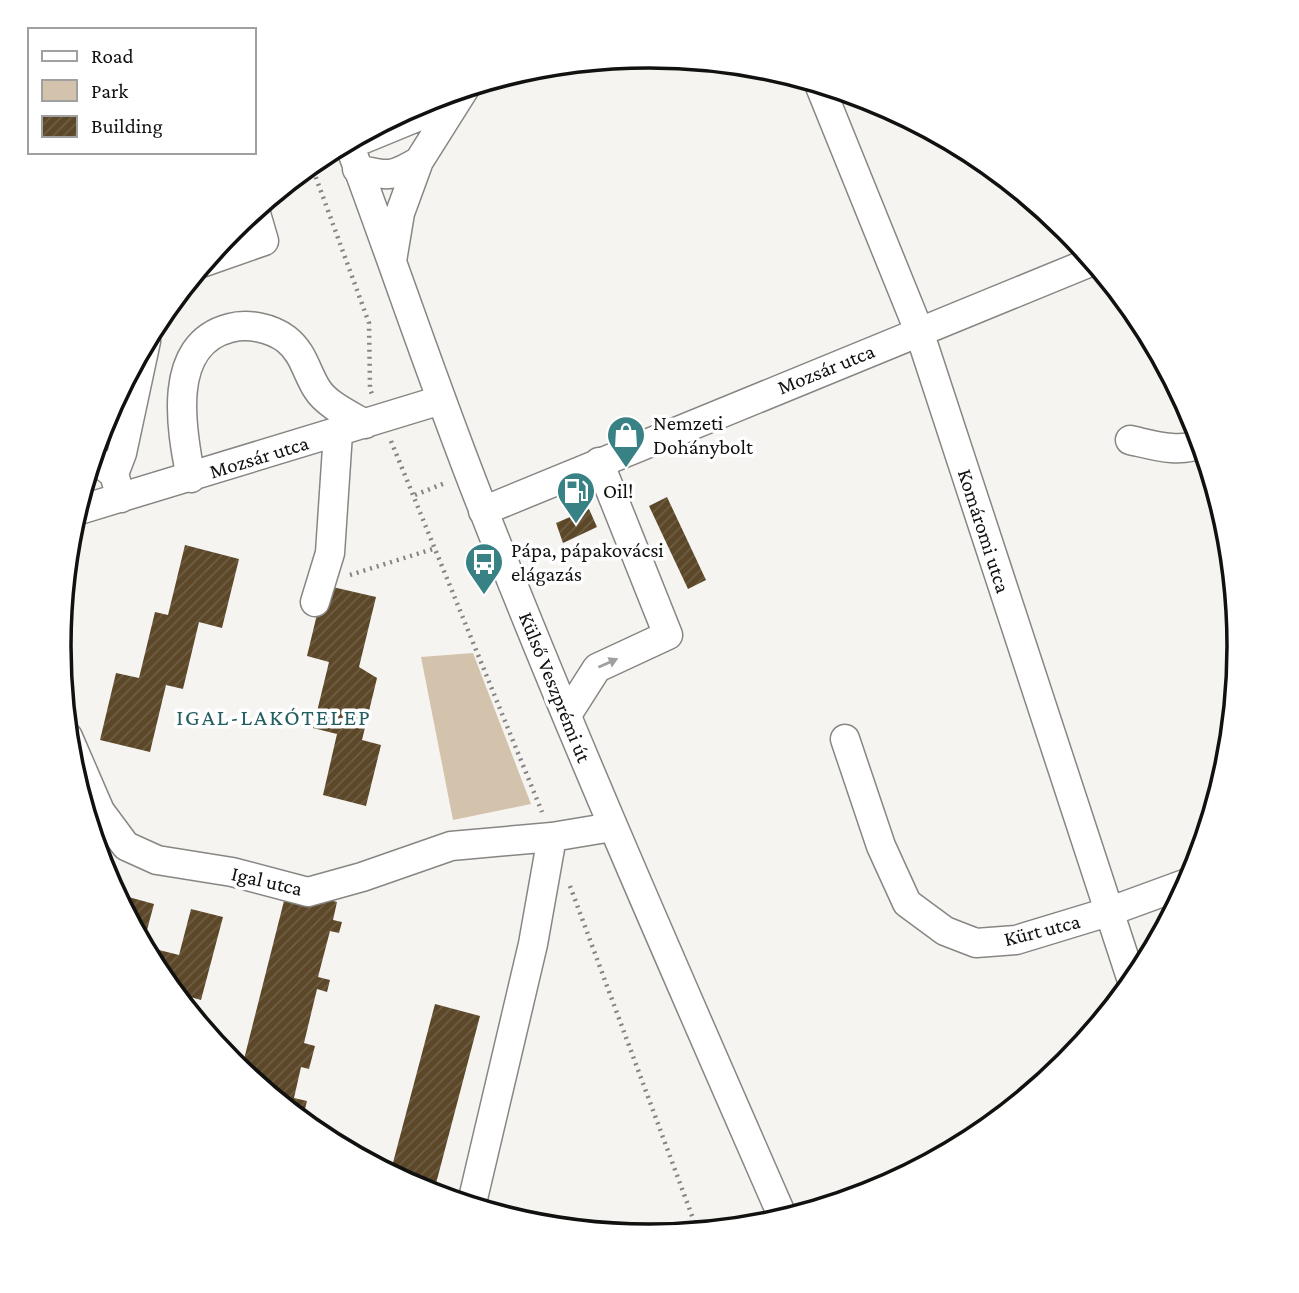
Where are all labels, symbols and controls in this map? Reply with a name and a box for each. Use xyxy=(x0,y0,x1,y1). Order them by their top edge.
legend xyxy=(28,28,256,154)
text: Road xyxy=(91,44,134,68)
text: Park xyxy=(91,79,128,103)
text: Building xyxy=(91,114,163,138)
street label: Mozsár utca xyxy=(774,339,878,399)
place label: Nemzeti Dohánybolt xyxy=(653,411,754,459)
shop icon: Nemzeti Dohánybolt xyxy=(605,414,647,469)
street label: Mozsár utca xyxy=(206,430,312,483)
street label: Komáromi utca xyxy=(953,466,1015,596)
fuel station icon: Oil! xyxy=(555,470,597,525)
place label: Oil! xyxy=(603,479,634,503)
place label: Pápa, pápakovácsi elágazás xyxy=(511,538,664,586)
bus stop icon: Pápa, pápakovácsi elágazás xyxy=(463,541,505,596)
street label: Külső Veszprémi út xyxy=(514,608,597,767)
one-way arrow xyxy=(598,657,618,669)
district label: IGAL-LAKÓTELEP xyxy=(176,704,372,730)
street label: Igal utca xyxy=(229,861,305,901)
street label: Kürt utca xyxy=(1001,909,1083,951)

